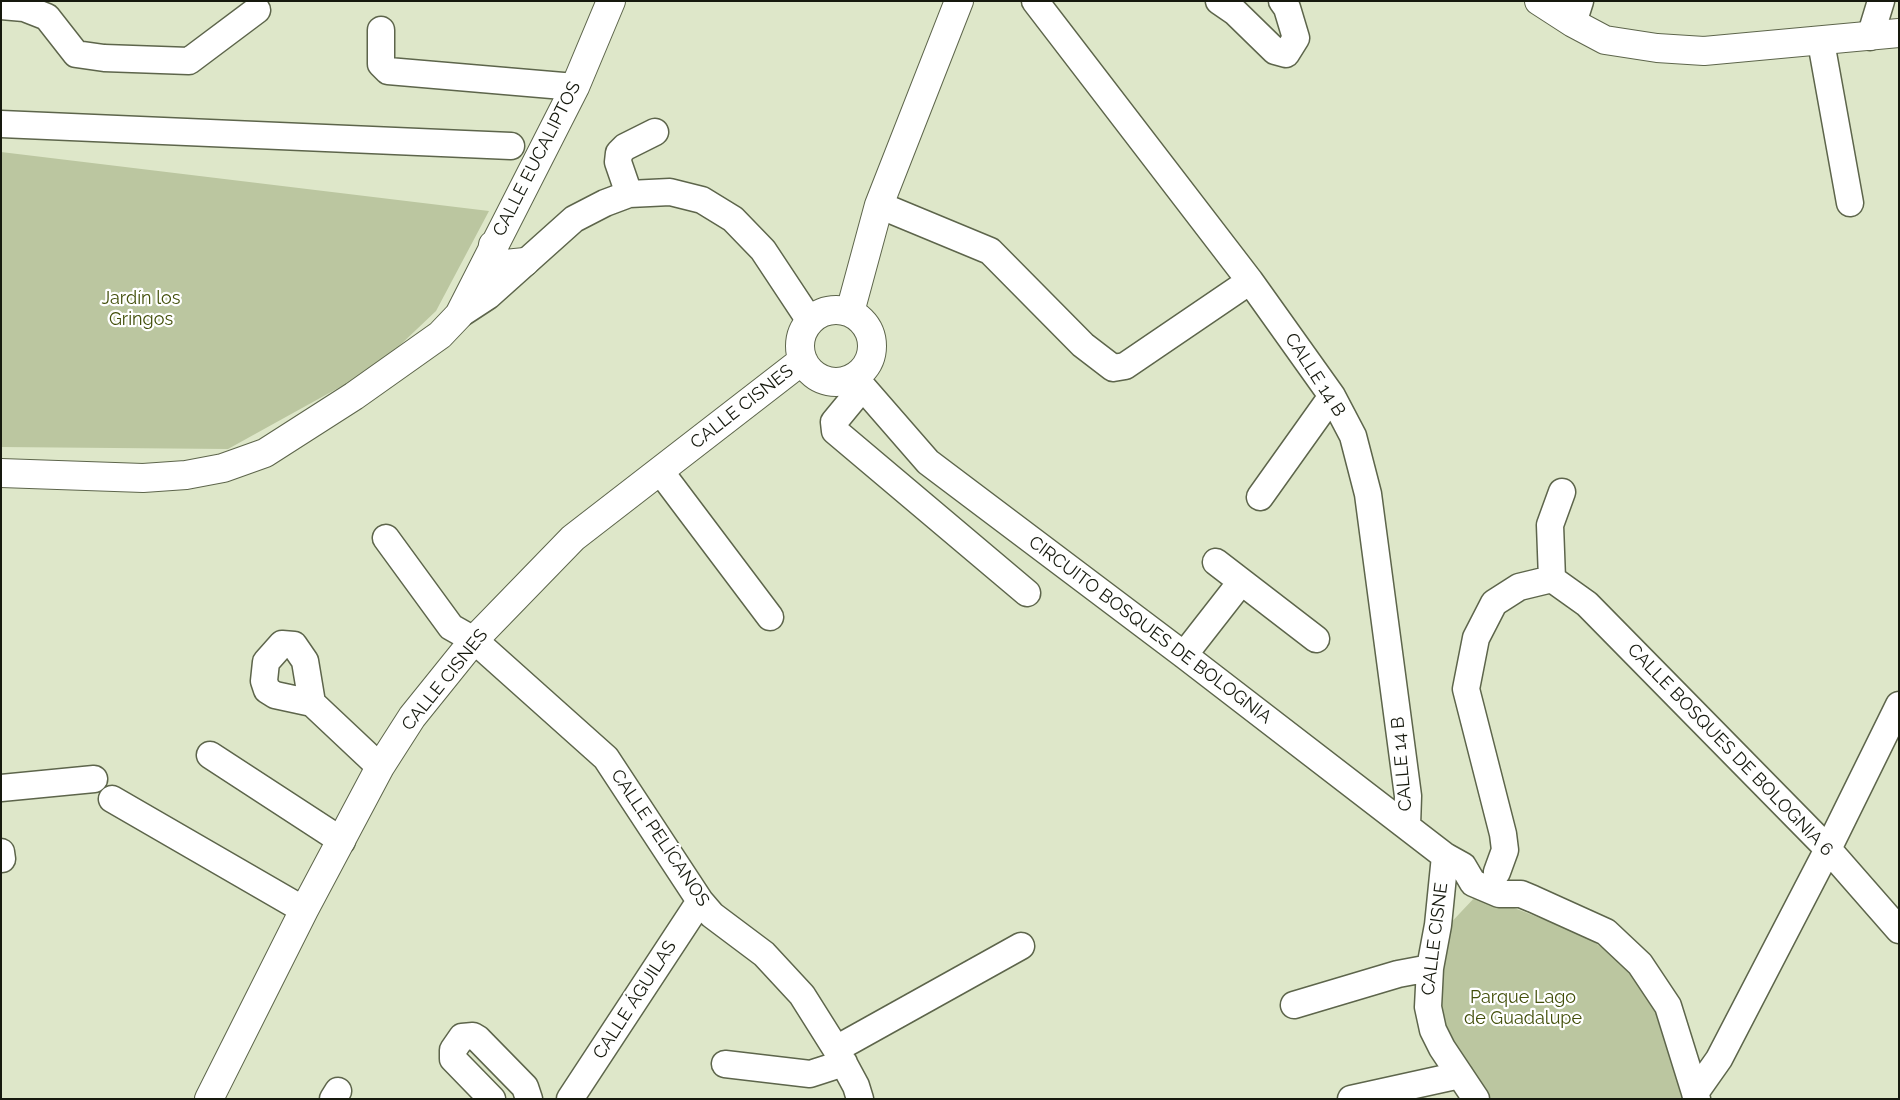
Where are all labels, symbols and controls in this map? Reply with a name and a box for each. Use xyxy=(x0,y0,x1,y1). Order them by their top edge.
street label: CALLE EUCALIPTOS xyxy=(489,78,585,240)
park label: Jardín los Gringos xyxy=(102,288,180,330)
street label: CALLE 14 B xyxy=(1280,329,1350,421)
street label: CALLE CISNES xyxy=(686,360,798,454)
street label: CIRCUITO BOSQUES DE BOLOGNIA xyxy=(1024,532,1276,728)
street label: CALLE CISNES xyxy=(397,625,493,735)
street label: CALLE BOSQUES DE BOLOGNIA 6 xyxy=(1623,639,1837,861)
street label: CALLE 14 B xyxy=(1387,716,1417,812)
street label: CALLE PELÍCANOS xyxy=(606,765,714,911)
street label: CALLE CISNE xyxy=(1417,881,1453,997)
street label: CALLE ÁGUILAS xyxy=(589,937,681,1063)
park label: Parque Lago de Guadalupe xyxy=(1464,987,1582,1030)

